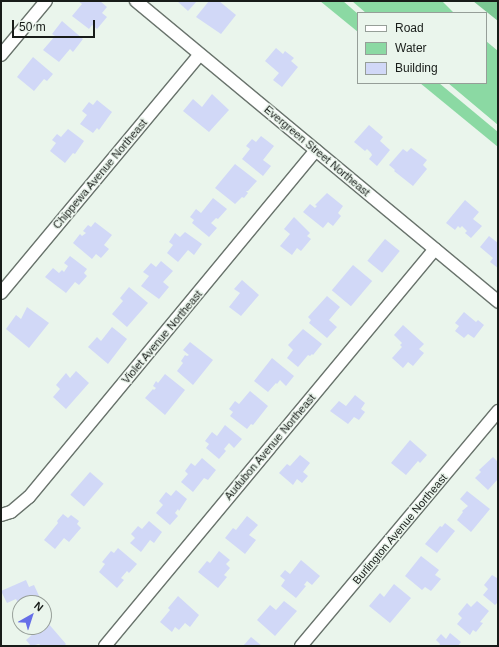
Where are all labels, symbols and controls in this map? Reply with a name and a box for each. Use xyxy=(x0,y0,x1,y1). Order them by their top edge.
scale bar xyxy=(14,12,97,38)
legend xyxy=(357,12,487,84)
text: 50 m xyxy=(19,20,46,34)
text: Road xyxy=(395,21,424,35)
text: Water xyxy=(395,41,427,55)
text: Building xyxy=(395,61,438,75)
street label: Evergreen Street Northeast xyxy=(261,103,373,199)
street label: Chippewa Avenue Northeast xyxy=(50,116,150,232)
street label: Violet Avenue Northeast xyxy=(119,287,205,387)
street label: Audubon Avenue Northeast xyxy=(222,391,318,503)
street label: Burlington Avenue Northeast xyxy=(350,471,450,587)
north arrow xyxy=(12,595,52,635)
text: N xyxy=(32,599,46,614)

